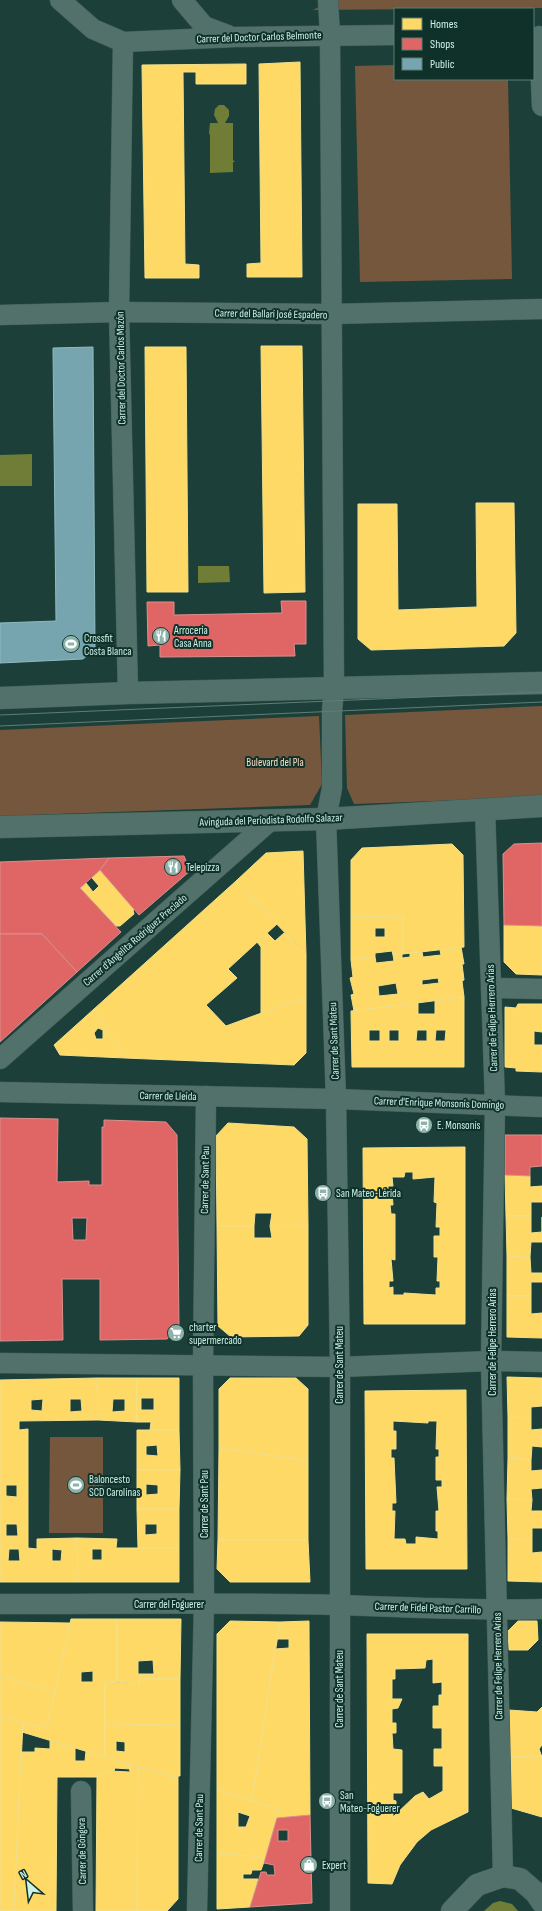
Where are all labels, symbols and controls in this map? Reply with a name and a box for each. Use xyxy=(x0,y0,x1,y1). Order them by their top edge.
legend xyxy=(394,8,534,80)
text: Homes xyxy=(430,17,458,32)
street label: Carrer del Doctor Carlos Belmonte xyxy=(196,28,322,46)
text: Shops xyxy=(430,37,455,52)
text: Public xyxy=(430,57,455,72)
street label: Carrer del Ballarí José Espadero xyxy=(214,307,328,321)
street label: Carrer del Doctor Carlos Mazón xyxy=(114,311,128,425)
place label: Arroceria Casa Anna xyxy=(173,624,212,650)
restaurant icon: Arroceria Casa Anna xyxy=(151,626,171,646)
place label: Crossfit Costa Blanca xyxy=(84,632,131,658)
sports icon: Crossfit Costa Blanca xyxy=(61,634,81,654)
park label: Bulevard del Pla xyxy=(246,756,304,769)
street label: Avinguda del Periodista Rodolfo Salazar xyxy=(198,811,343,829)
restaurant icon: Telepizza xyxy=(163,857,183,877)
place label: Telepizza xyxy=(186,861,219,874)
street label: Carrer d'Angelita Rodríguez Preciado xyxy=(80,891,190,989)
street label: Carrer de Felipe Herrero Arias xyxy=(484,964,500,1072)
street label: Carrer de Sant Mateu xyxy=(326,1002,342,1080)
street label: Carrer de Lleida xyxy=(139,1089,197,1103)
street label: Carrer d'Enrique Monsonís Domingo xyxy=(374,1094,505,1112)
bus stop icon: E. Monsonís xyxy=(414,1115,434,1135)
place label: E. Monsonís xyxy=(437,1119,480,1132)
street label: Carrer de Sant Pau xyxy=(198,1146,212,1214)
bus stop icon: San Mateo-Lérida xyxy=(313,1183,333,1203)
place label: San Mateo-Lérida xyxy=(336,1187,401,1200)
street label: Carrer de Felipe Herrero Arias xyxy=(486,1288,499,1396)
place label: charter supermercado xyxy=(189,1321,242,1347)
supermarket icon: charter supermercado xyxy=(166,1323,186,1343)
street label: Carrer de Sant Mateu xyxy=(333,1326,346,1404)
street label: Carrer de Sant Pau xyxy=(198,1470,211,1538)
place label: Baloncesto SCD Carolinas xyxy=(89,1473,140,1499)
sports icon: Baloncesto SCD Carolinas xyxy=(66,1475,86,1495)
street label: Carrer del Foguerer xyxy=(134,1598,204,1611)
street label: Carrer de Fidel Pastor Carrillo xyxy=(374,1600,482,1616)
street label: Carrer de Felipe Herrero Arias xyxy=(491,1612,505,1720)
street label: Carrer de Sant Mateu xyxy=(333,1650,346,1728)
place label: San Mateo-Foguerer xyxy=(340,1789,400,1815)
bus stop icon: San Mateo-Foguerer xyxy=(317,1791,337,1811)
street label: Carrer de Sant Pau xyxy=(192,1794,206,1862)
street label: Carrer de Góngora xyxy=(75,1818,89,1884)
shop icon: Expert xyxy=(299,1855,319,1875)
place label: Expert xyxy=(322,1859,347,1872)
north arrow xyxy=(8,1863,48,1903)
text: N xyxy=(18,1867,29,1882)

